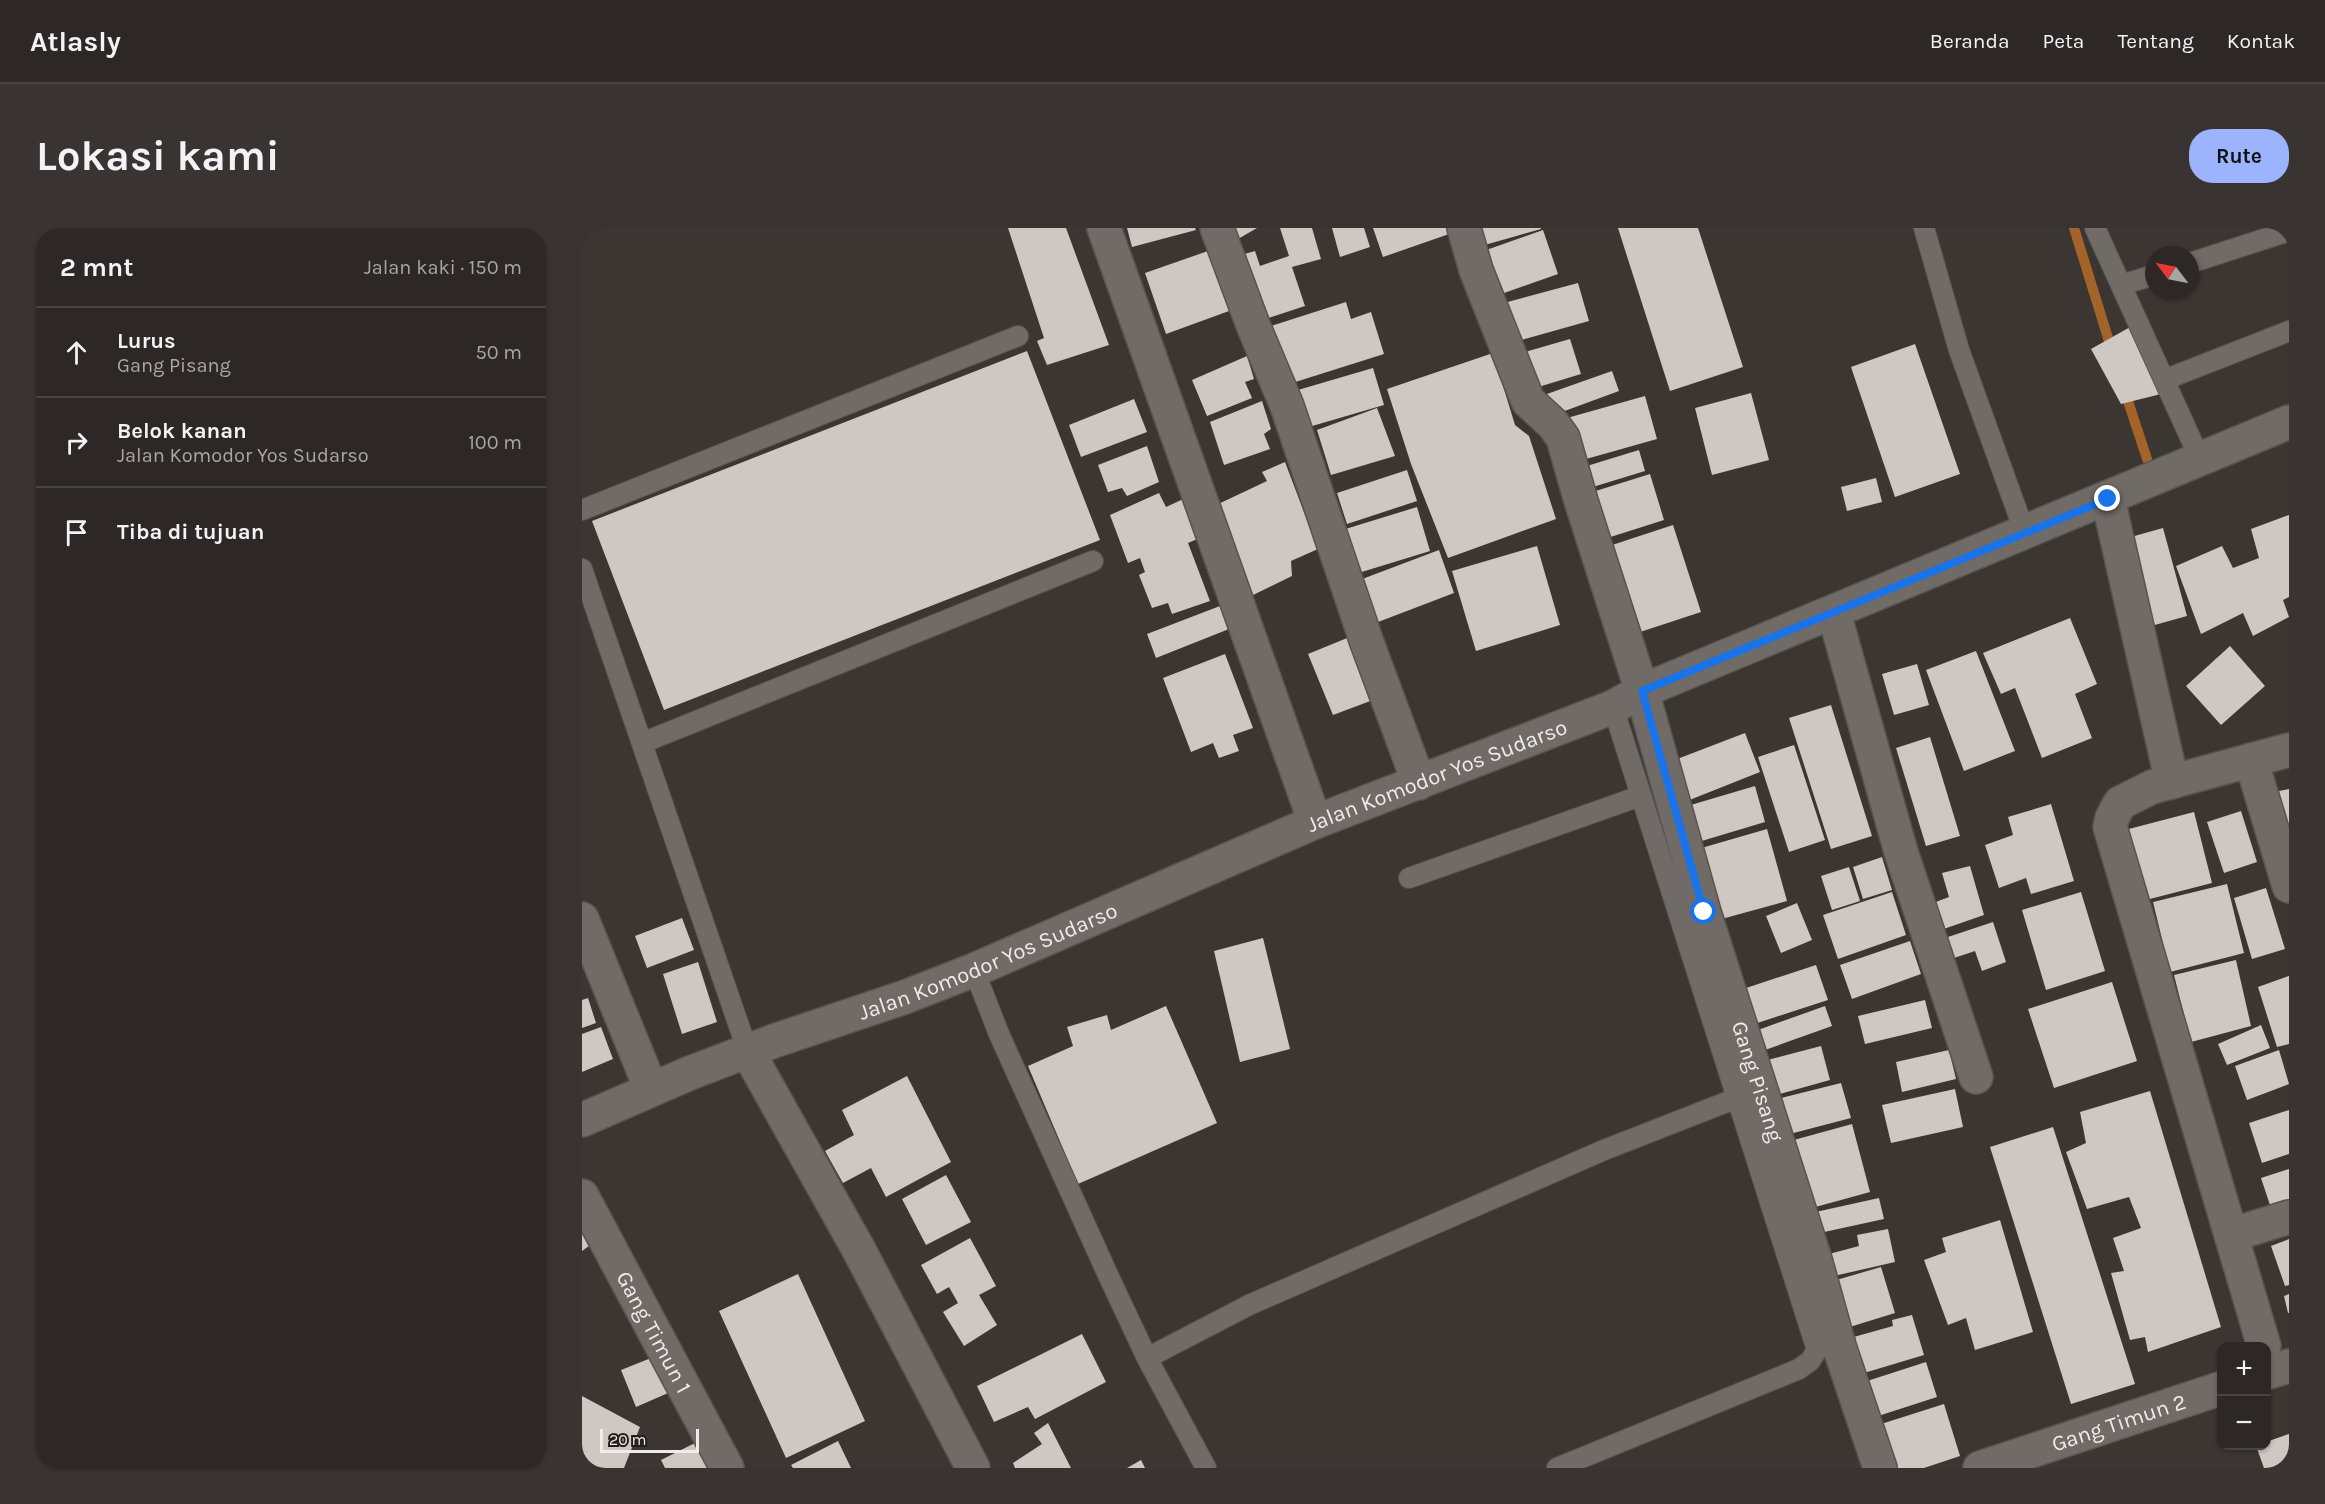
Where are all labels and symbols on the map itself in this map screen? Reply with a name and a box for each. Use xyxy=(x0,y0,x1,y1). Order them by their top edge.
north arrow xyxy=(2145,246,2199,300)
route end xyxy=(2094,485,2120,511)
street label: Jalan Komodor Yos Sudarso xyxy=(1303,714,1571,838)
street label: Jalan Komodor Yos Sudarso xyxy=(855,897,1121,1026)
route start xyxy=(1690,898,1716,924)
street label: Gang Pisang xyxy=(1726,1018,1789,1146)
street label: Gang Timun 1 xyxy=(610,1267,697,1398)
street label: Gang Timun 2 xyxy=(2048,1389,2189,1457)
scale bar xyxy=(600,1426,699,1454)

